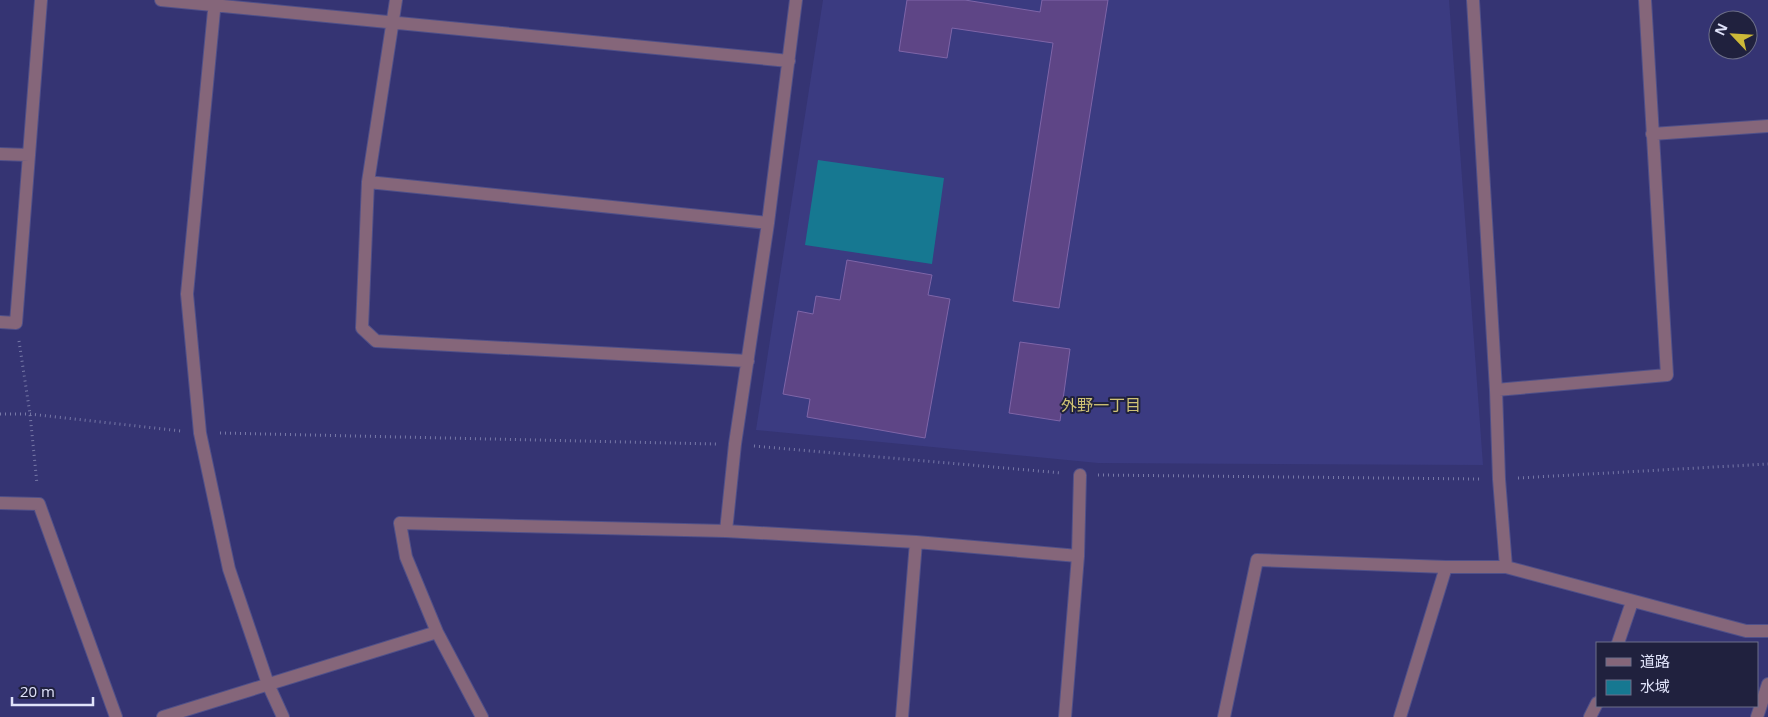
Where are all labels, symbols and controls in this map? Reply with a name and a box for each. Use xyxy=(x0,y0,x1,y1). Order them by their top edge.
north arrow xyxy=(1708,10,1758,60)
text: N xyxy=(1710,20,1732,38)
district label: 外野一丁目 xyxy=(1061,394,1141,416)
legend xyxy=(1596,642,1758,707)
text: 道路 xyxy=(1640,651,1670,671)
scale bar xyxy=(12,674,94,706)
text: 水域 xyxy=(1640,676,1670,696)
text: 20 m xyxy=(20,681,55,701)

